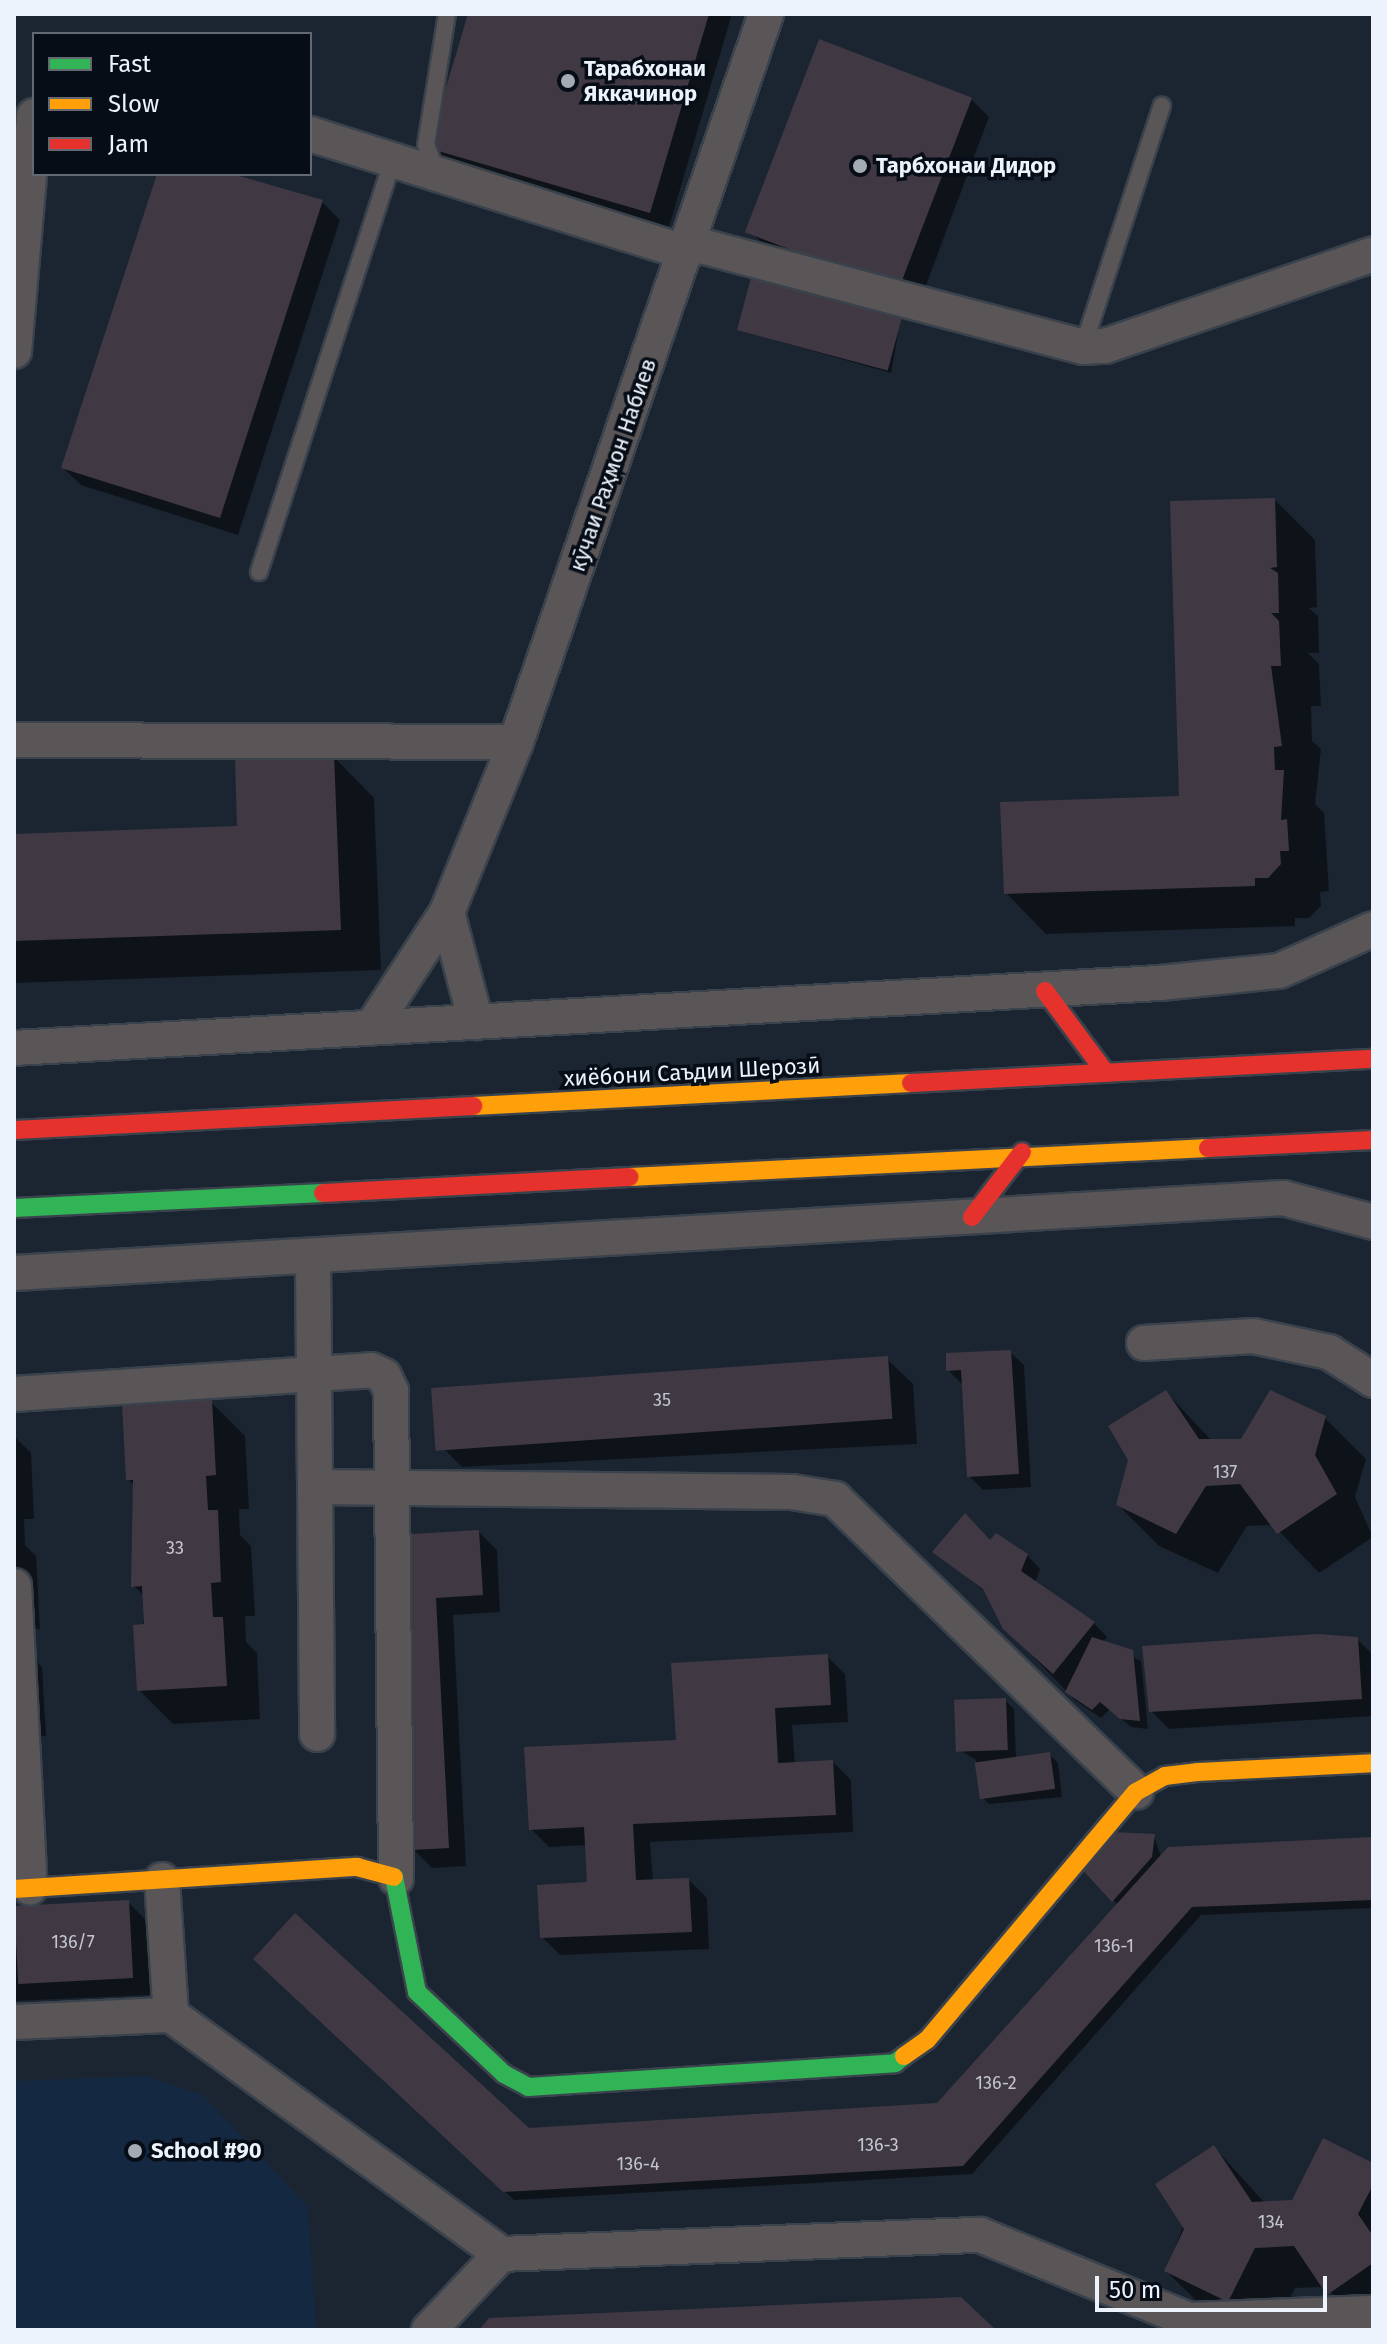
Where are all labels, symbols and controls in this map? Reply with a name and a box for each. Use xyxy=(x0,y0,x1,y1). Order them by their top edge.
legend xyxy=(32,32,312,176)
text: Fast xyxy=(108,50,151,78)
place label: Тарабхонаи Яккачинор xyxy=(584,55,706,106)
marker: Тарабхонаи Яккачинор xyxy=(559,72,577,90)
text: Slow xyxy=(108,90,159,118)
text: Jam xyxy=(108,130,149,158)
place label: Тарбхонаи Дидор xyxy=(876,153,1056,179)
marker: Тарбхонаи Дидор xyxy=(851,157,869,175)
street label: кӯчаи Раҳмон Набиев xyxy=(564,355,662,575)
street label: хиёбони Саъдии Шерозӣ xyxy=(563,1052,821,1092)
house number: 35 xyxy=(653,1389,671,1411)
house number: 137 xyxy=(1213,1461,1237,1483)
house number: 33 xyxy=(166,1537,184,1559)
house number: 136/7 xyxy=(51,1931,95,1953)
house number: 136-1 xyxy=(1094,1935,1134,1957)
house number: 136-2 xyxy=(975,2072,1017,2094)
house number: 136-3 xyxy=(857,2134,899,2156)
place label: School #90 xyxy=(151,2138,262,2164)
marker: School #90 xyxy=(126,2142,144,2160)
house number: 136-4 xyxy=(616,2153,660,2175)
house number: 134 xyxy=(1258,2211,1284,2233)
scale bar xyxy=(1099,2260,1331,2310)
text: 50 m xyxy=(1109,2276,1161,2304)

